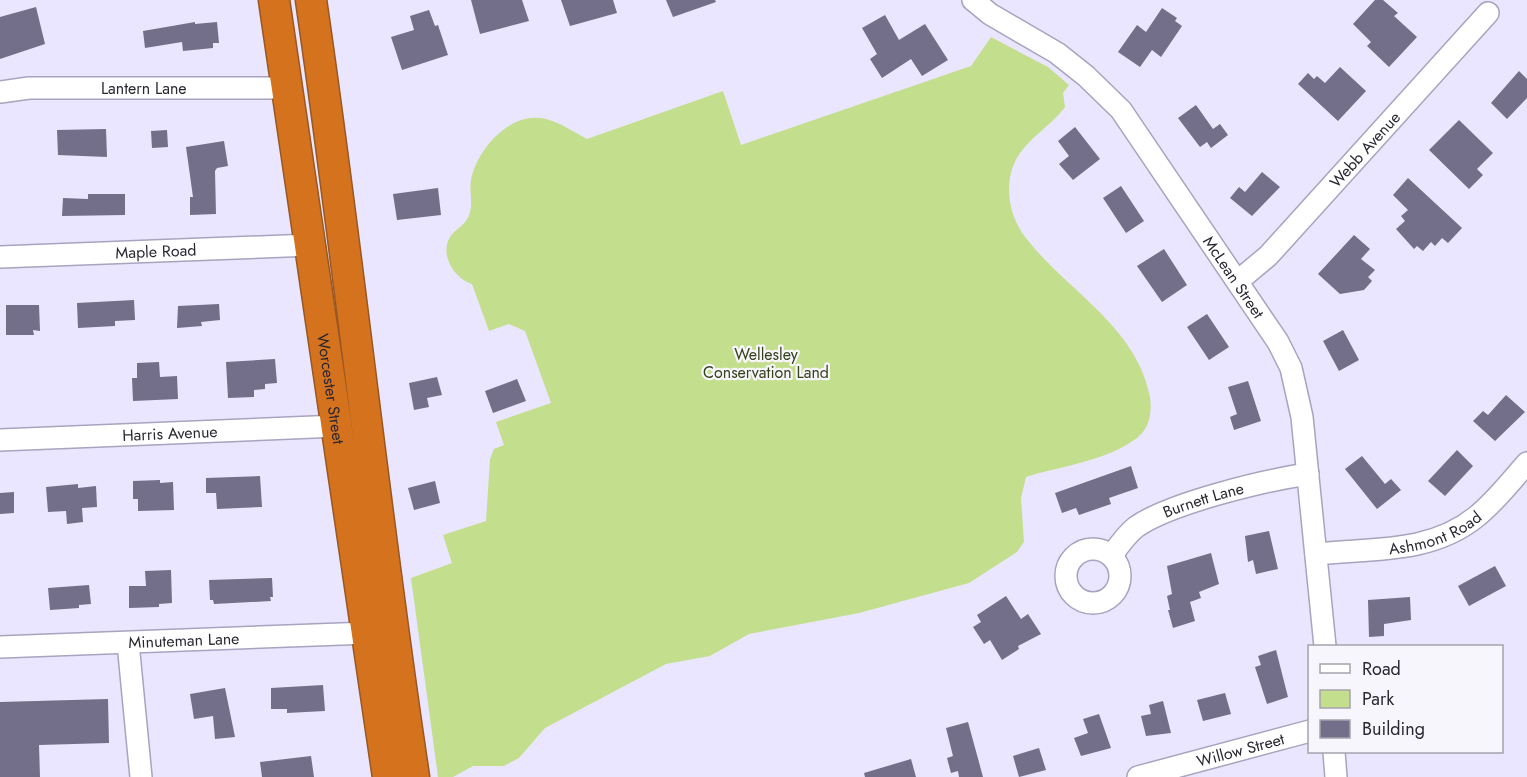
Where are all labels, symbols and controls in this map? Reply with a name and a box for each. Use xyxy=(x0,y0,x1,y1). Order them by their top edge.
street label: Lantern Lane xyxy=(101,77,187,100)
street label: Webb Avenue xyxy=(1324,106,1406,193)
street label: McLean Street xyxy=(1197,231,1270,323)
street label: Maple Road xyxy=(115,238,197,265)
street label: Worcester Street xyxy=(311,332,350,446)
park label: Wellesley Conservation Land xyxy=(703,343,829,384)
street label: Harris Avenue xyxy=(122,420,218,447)
street label: Burnett Lane xyxy=(1159,477,1246,524)
street label: Ashmont Road xyxy=(1387,506,1487,560)
street label: Minuteman Lane xyxy=(128,627,240,654)
legend xyxy=(1308,645,1503,753)
text: Road xyxy=(1362,656,1401,682)
text: Park xyxy=(1362,686,1394,712)
text: Building xyxy=(1362,716,1425,742)
street label: Willow Street xyxy=(1194,727,1287,773)

